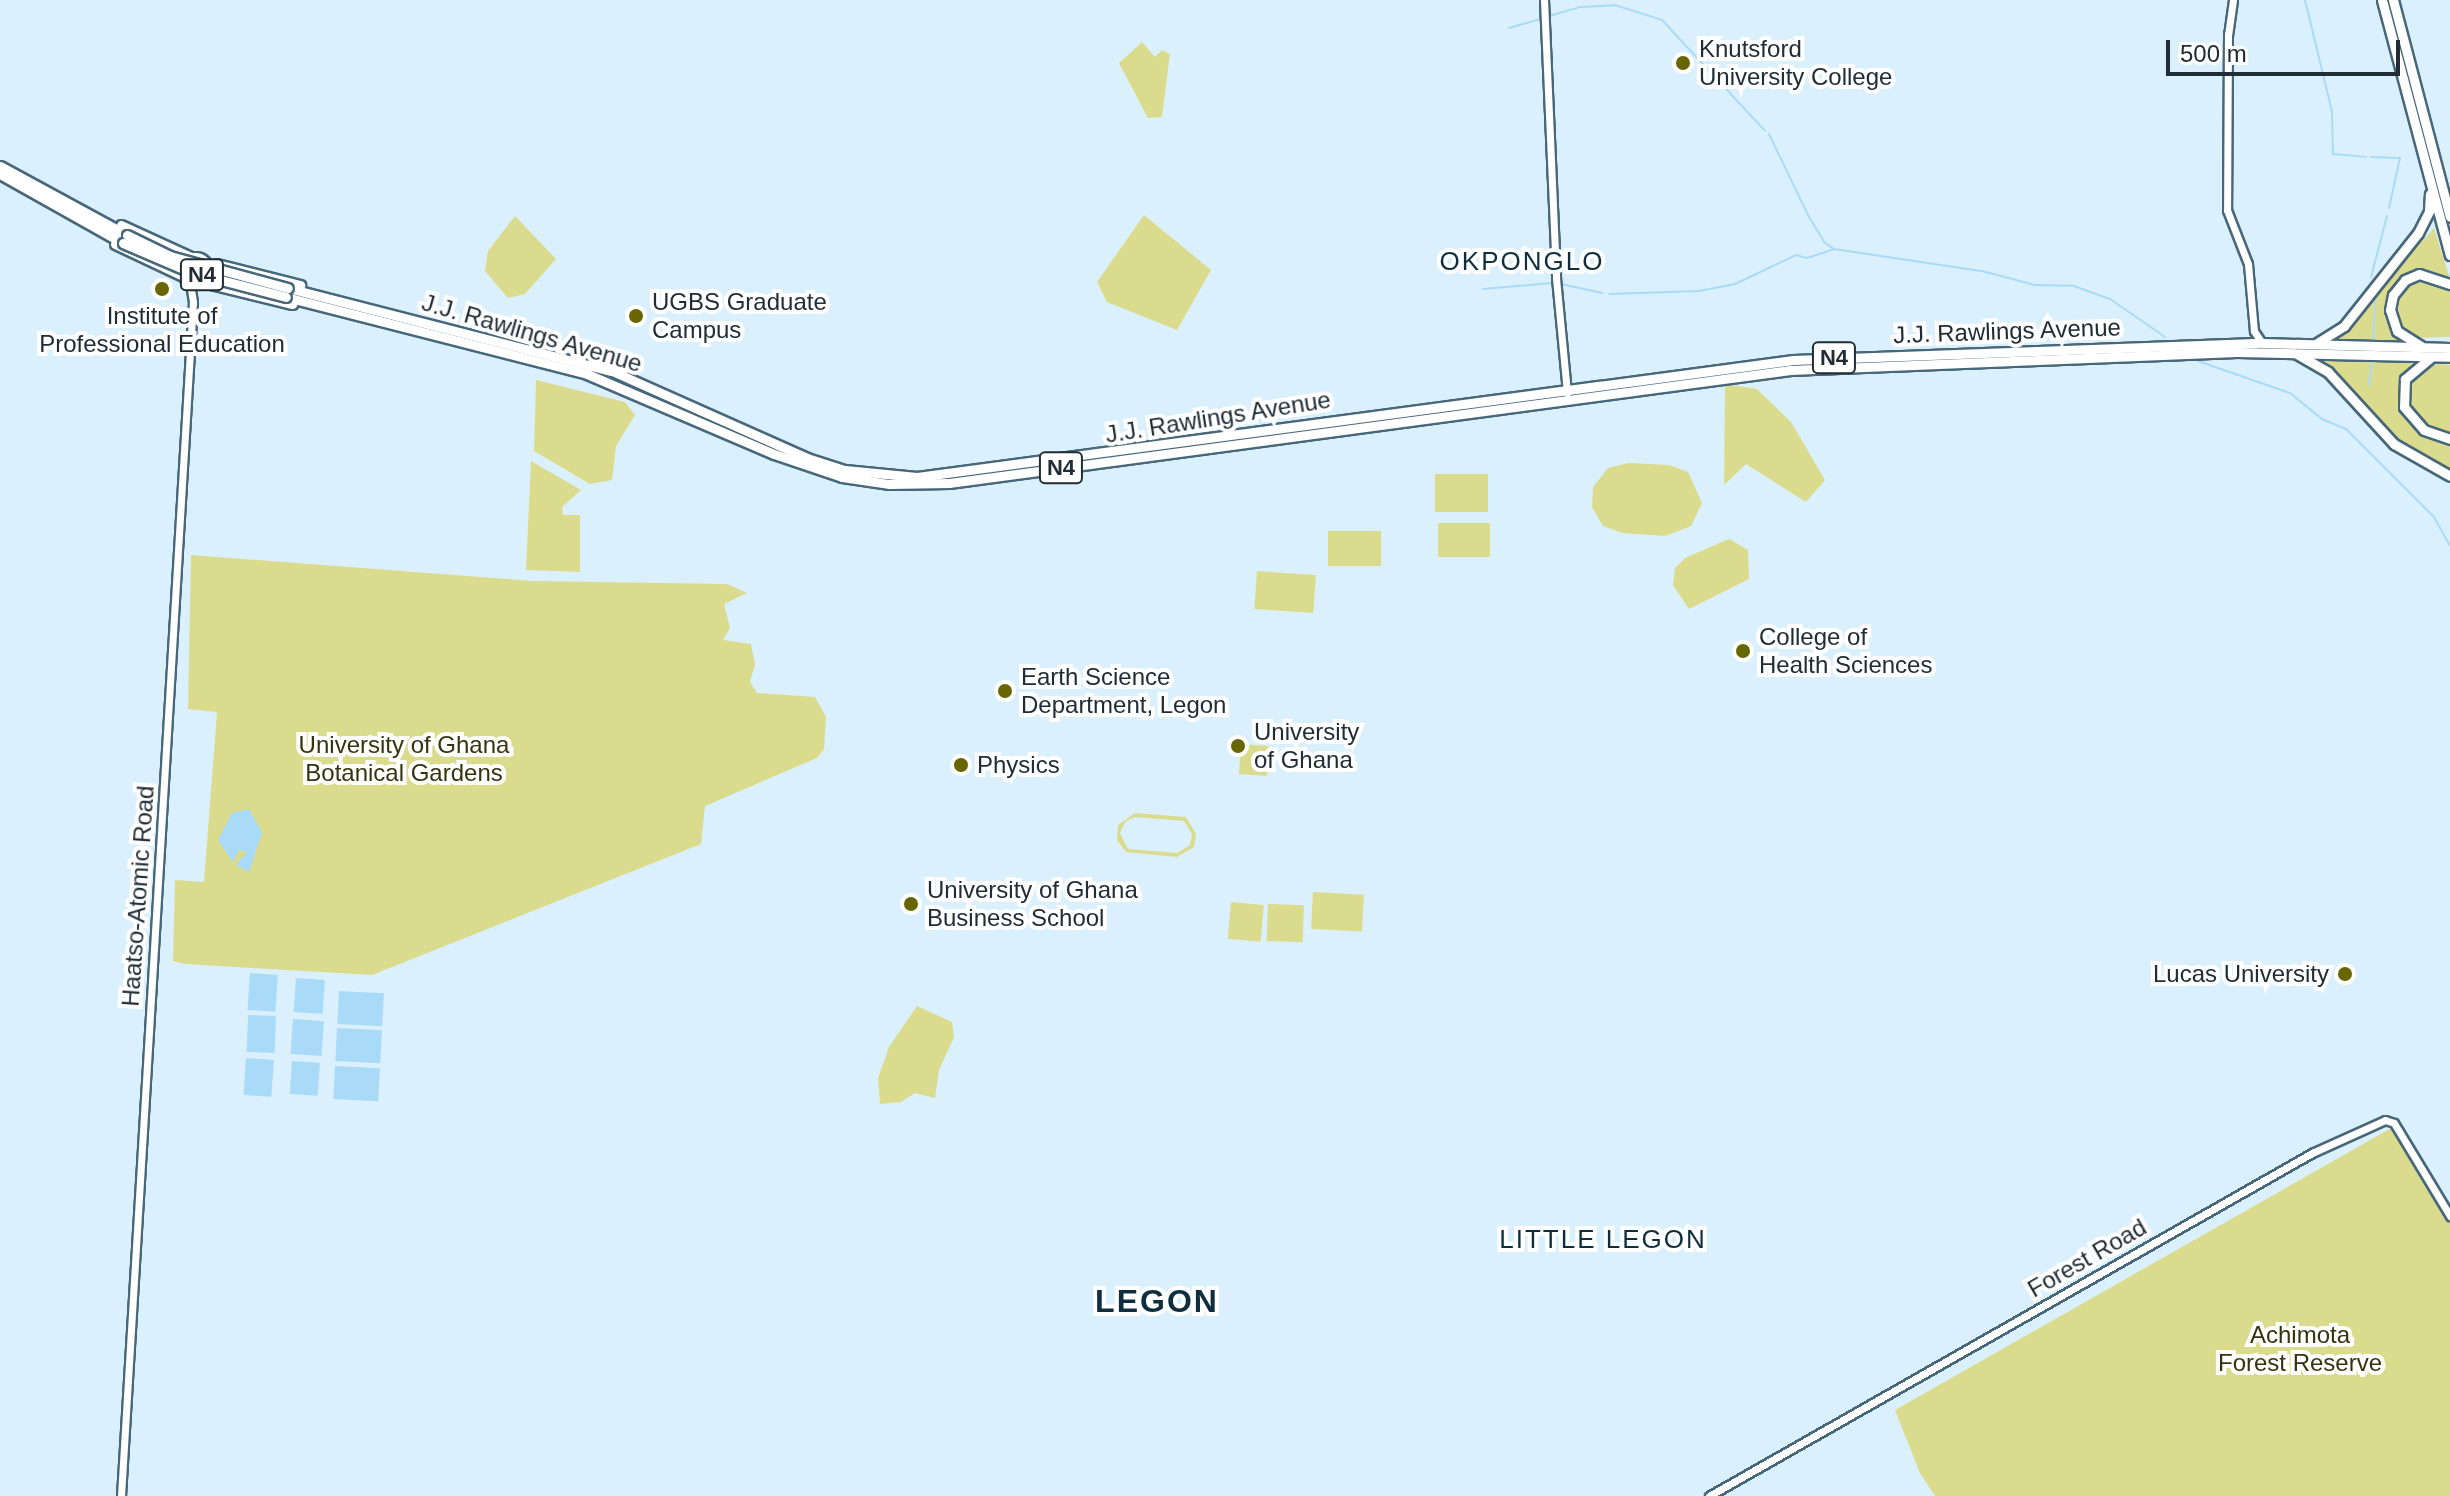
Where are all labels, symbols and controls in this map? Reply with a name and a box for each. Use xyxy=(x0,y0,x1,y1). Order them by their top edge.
scale bar xyxy=(2170,24,2404,74)
place label: Knutsford University College xyxy=(1699,35,1892,91)
text: 500 m xyxy=(2180,40,2247,67)
marker: Knutsford University College xyxy=(1674,54,1692,72)
district label: OKPONGLO xyxy=(1440,246,1604,278)
road number: N4 xyxy=(178,257,226,293)
marker: Institute of Professional Education xyxy=(153,280,171,298)
street label: J.J. Rawlings Avenue xyxy=(418,288,646,378)
place label: UGBS Graduate Campus xyxy=(652,288,827,344)
place label: Institute of Professional Education xyxy=(39,302,285,358)
marker: UGBS Graduate Campus xyxy=(627,307,645,325)
street label: J.J. Rawlings Avenue xyxy=(1892,313,2122,349)
road number: N4 xyxy=(1810,340,1858,376)
street label: J.J. Rawlings Avenue xyxy=(1103,385,1333,449)
road number: N4 xyxy=(1037,450,1085,486)
place label: College of Health Sciences xyxy=(1759,623,1932,679)
marker: College of Health Sciences xyxy=(1734,642,1752,660)
place label: Earth Science Department, Legon xyxy=(1021,663,1226,719)
marker: Earth Science Department, Legon xyxy=(996,682,1014,700)
place label: University of Ghana xyxy=(1254,718,1359,774)
park label: University of Ghana Botanical Gardens xyxy=(299,731,509,787)
marker: University of Ghana xyxy=(1229,737,1247,755)
place label: Physics xyxy=(977,751,1060,779)
marker: Physics xyxy=(952,756,970,774)
street label: Haatso-Atomic Road xyxy=(116,785,160,1007)
place label: University of Ghana Business School xyxy=(927,876,1138,932)
marker: University of Ghana Business School xyxy=(902,895,920,913)
place label: Lucas University xyxy=(2153,960,2329,988)
marker: Lucas University xyxy=(2336,965,2354,983)
street label: Forest Road xyxy=(2023,1213,2151,1303)
district label: LITTLE LEGON xyxy=(1499,1224,1707,1256)
district label: LEGON xyxy=(1095,1282,1219,1320)
park label: Achimota Forest Reserve xyxy=(2218,1321,2382,1377)

